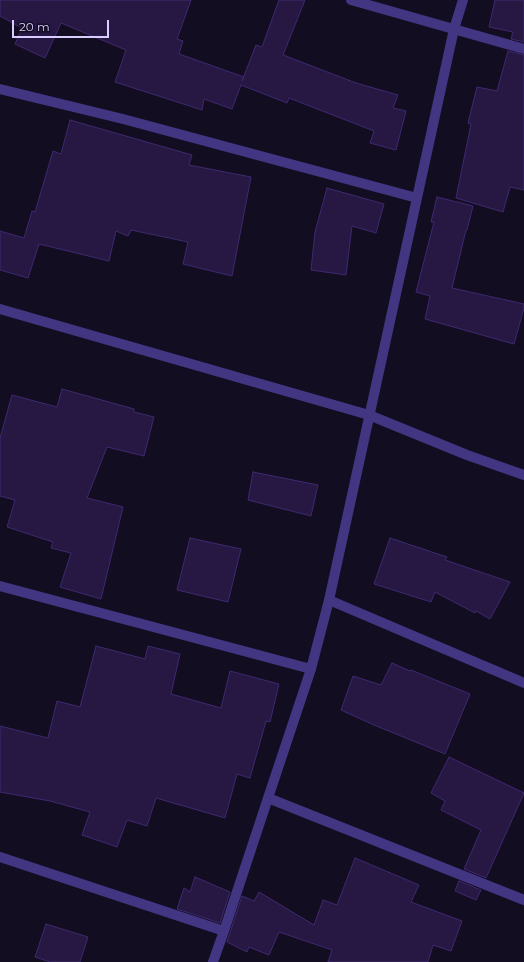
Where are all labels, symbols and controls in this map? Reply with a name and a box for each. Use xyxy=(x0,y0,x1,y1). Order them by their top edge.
scale bar xyxy=(14,12,111,38)
text: 20 m xyxy=(19,19,50,34)

